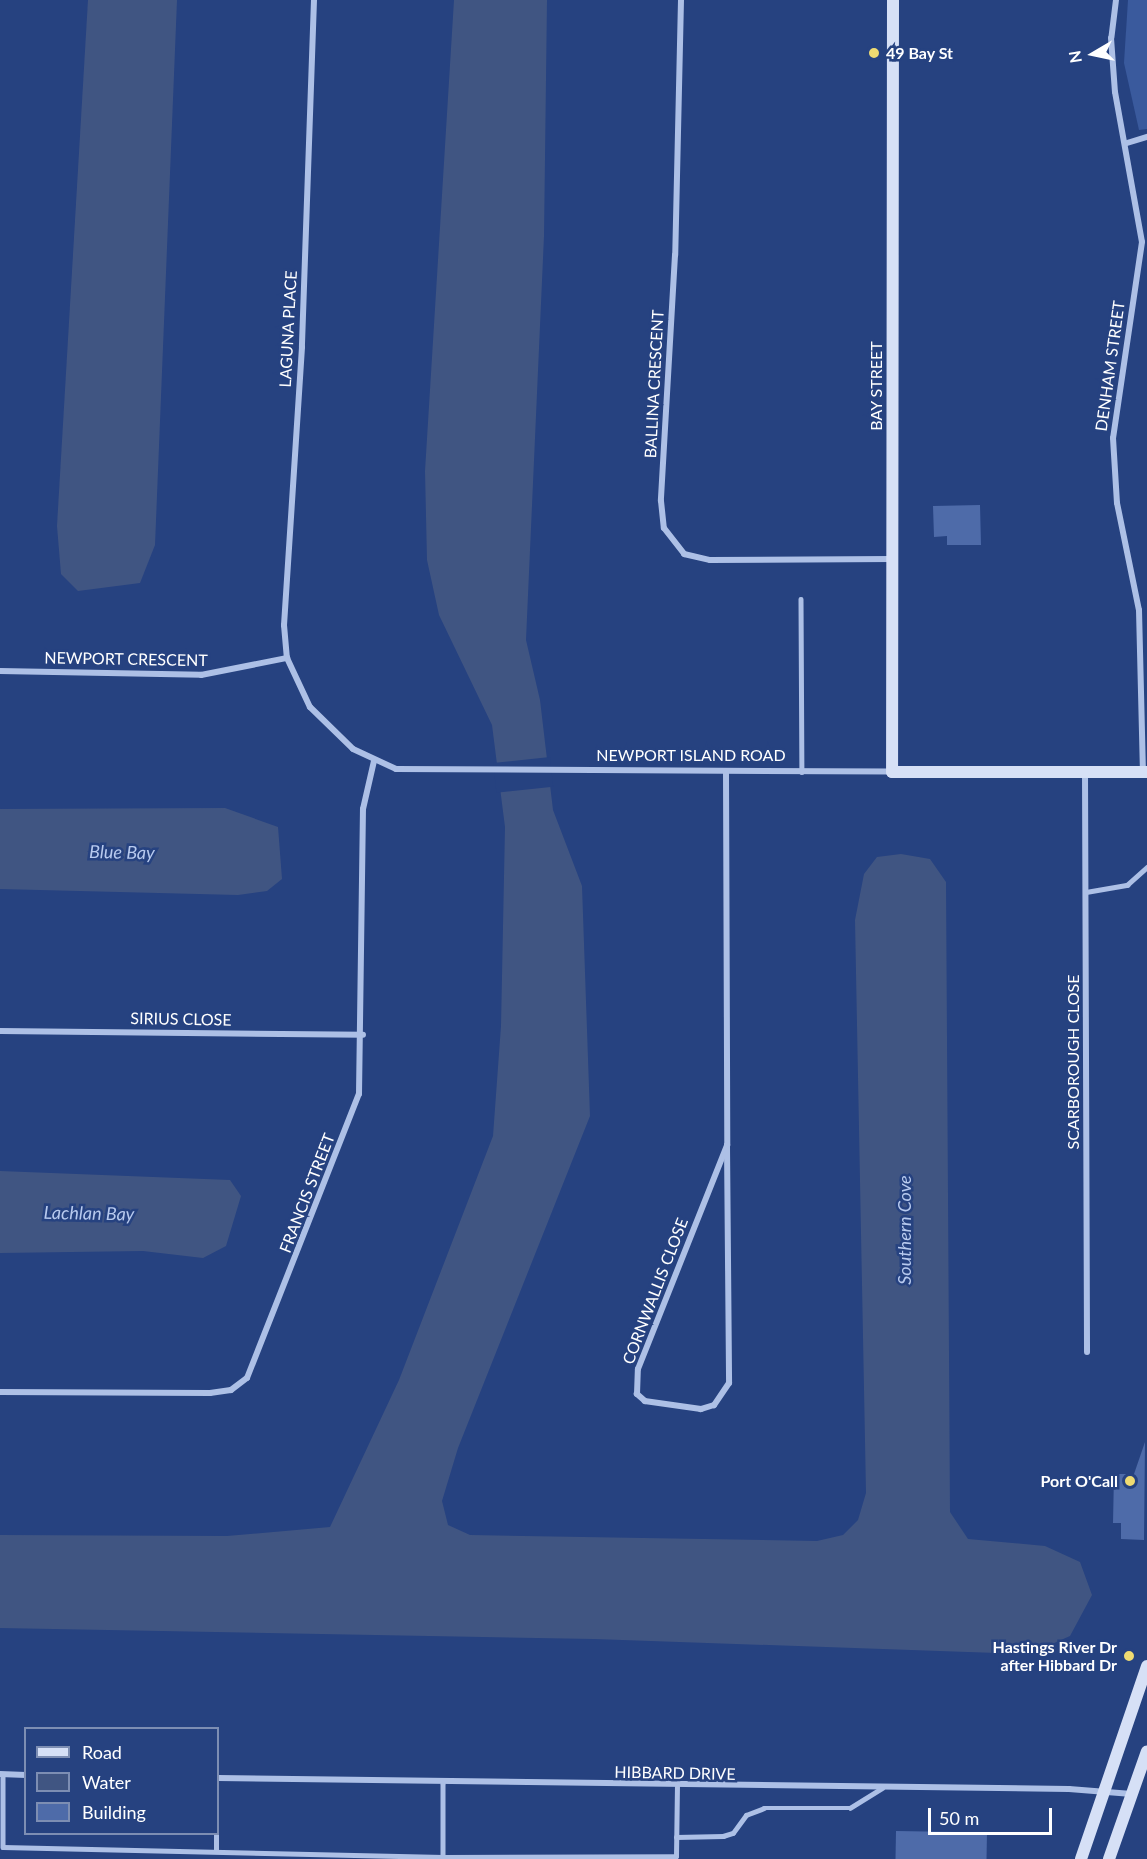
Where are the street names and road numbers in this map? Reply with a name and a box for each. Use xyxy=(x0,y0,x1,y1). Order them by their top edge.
street label: LAGUNA PLACE xyxy=(275,270,301,388)
street label: DENHAM STREET xyxy=(1091,299,1129,433)
street label: BALLINA CRESCENT xyxy=(641,309,667,459)
street label: BAY STREET xyxy=(866,341,886,431)
street label: NEWPORT CRESCENT xyxy=(44,648,208,670)
street label: NEWPORT ISLAND ROAD xyxy=(596,745,786,765)
street label: SCARBOROUGH CLOSE xyxy=(1063,975,1083,1149)
street label: SIRIUS CLOSE xyxy=(130,1009,232,1029)
street label: FRANCIS STREET xyxy=(275,1131,339,1255)
street label: CORNWALLIS CLOSE xyxy=(618,1215,692,1367)
street label: HIBBARD DRIVE xyxy=(614,1762,736,1784)

